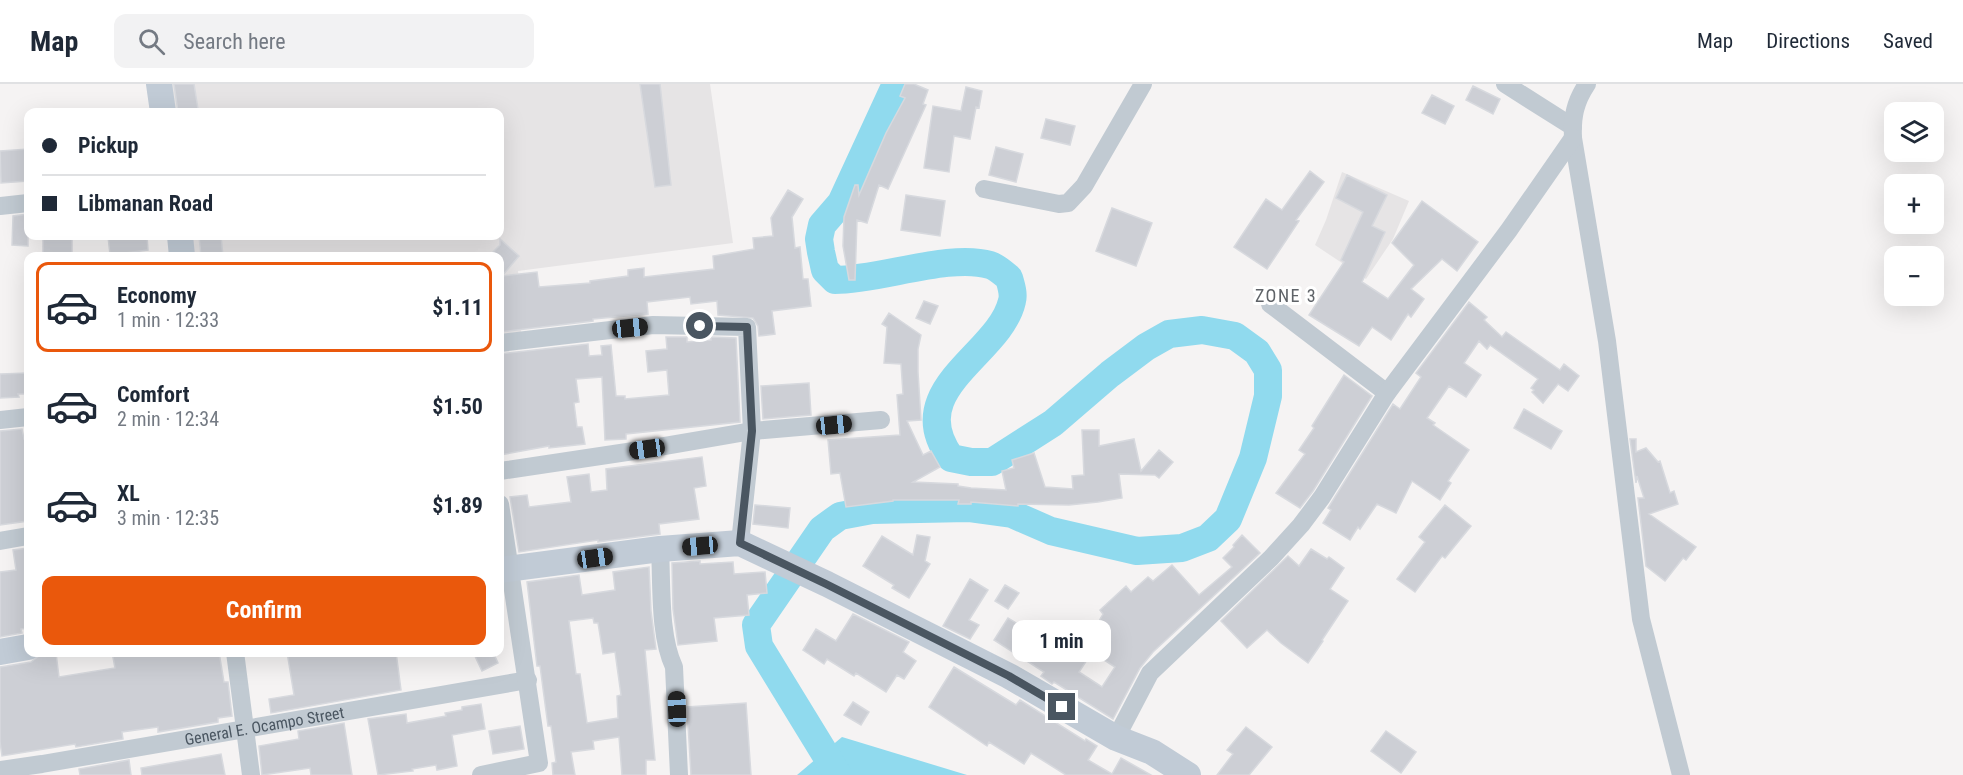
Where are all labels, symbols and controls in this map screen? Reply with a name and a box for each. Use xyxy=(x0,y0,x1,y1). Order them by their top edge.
search box xyxy=(114,14,534,68)
text: Map xyxy=(30,25,78,58)
icon: search xyxy=(135,25,168,58)
text: Search here xyxy=(183,29,286,54)
text: Map xyxy=(1697,29,1733,53)
text: Directions xyxy=(1766,29,1850,53)
text: Saved xyxy=(1883,29,1933,53)
map controls xyxy=(1884,102,1944,306)
button: layers xyxy=(1884,102,1944,162)
text: Pickup xyxy=(78,133,138,158)
button: + xyxy=(1884,174,1944,234)
text: Libmanan Road xyxy=(78,191,213,216)
button: − xyxy=(1884,246,1944,306)
icon: car xyxy=(45,280,99,334)
text: Economy xyxy=(117,283,197,308)
district label: ZONE 3 xyxy=(1255,285,1317,306)
text: $1.11 xyxy=(432,295,483,320)
text: 1 min · 12:33 xyxy=(117,308,219,332)
route start xyxy=(686,312,713,339)
car xyxy=(611,317,649,339)
icon: car xyxy=(45,379,99,433)
text: Comfort xyxy=(117,382,190,407)
text: $1.50 xyxy=(432,394,483,419)
text: 2 min · 12:34 xyxy=(117,407,219,431)
car xyxy=(815,414,853,436)
car xyxy=(628,438,666,460)
icon: car xyxy=(45,478,99,532)
text: XL xyxy=(117,481,140,506)
text: $1.89 xyxy=(432,493,483,518)
text: 3 min · 12:35 xyxy=(117,506,219,530)
car xyxy=(681,535,719,557)
car xyxy=(576,547,614,569)
button: Confirm xyxy=(42,576,486,645)
callout: 1 min xyxy=(1012,620,1112,662)
text: 1 min xyxy=(1039,629,1084,653)
car xyxy=(667,691,687,727)
route end xyxy=(1048,693,1075,720)
street label: General E. Ocampo Street xyxy=(183,703,346,749)

